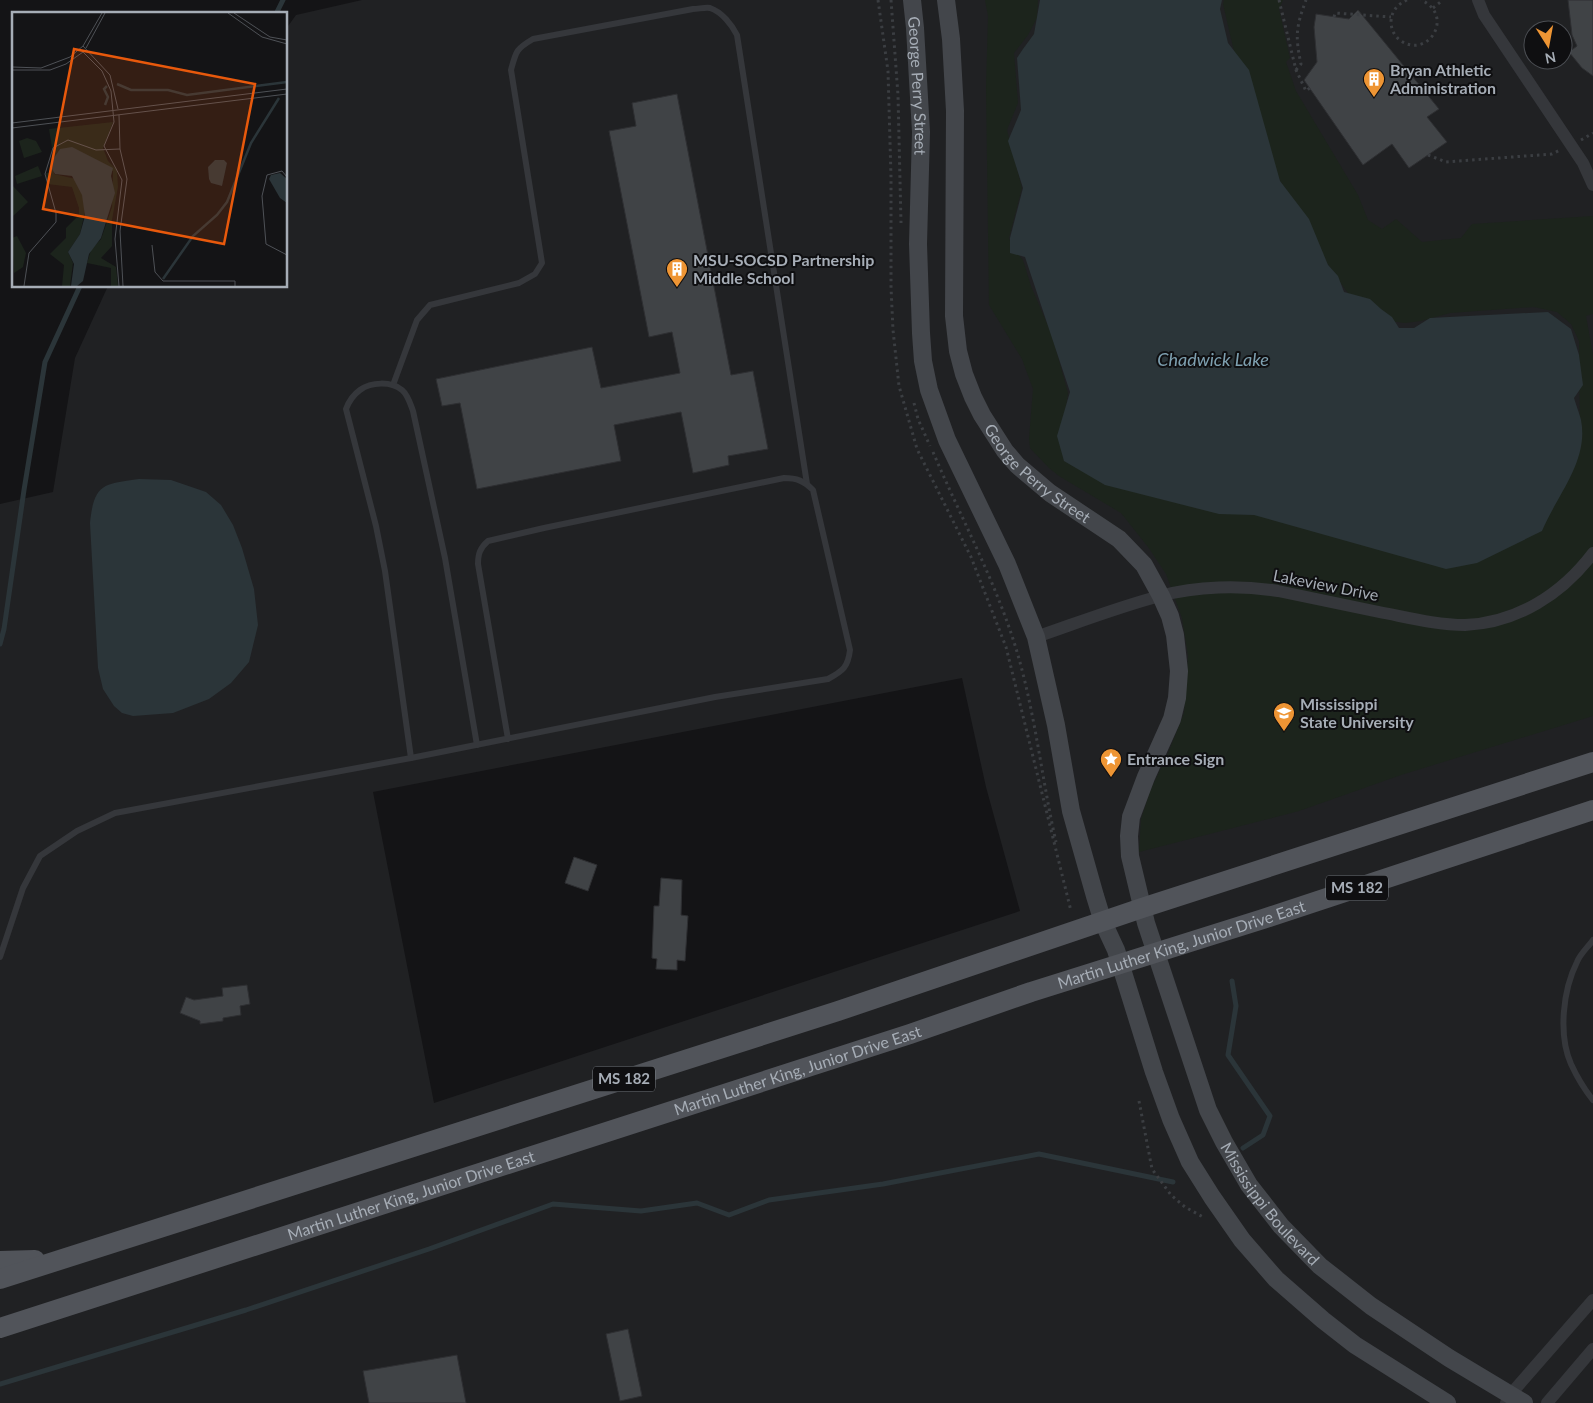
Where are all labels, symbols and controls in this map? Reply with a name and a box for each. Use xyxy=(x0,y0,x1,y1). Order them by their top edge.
inset map xyxy=(12,12,288,288)
street label: George Perry Street xyxy=(905,15,931,156)
north arrow xyxy=(1523,20,1573,70)
text: N xyxy=(1544,49,1557,68)
place label: Bryan Athletic Administration xyxy=(1389,60,1496,97)
building icon: Bryan Athletic Administration xyxy=(1362,67,1386,98)
place label: MSU-SOCSD Partnership Middle School xyxy=(693,250,874,287)
building icon: MSU-SOCSD Partnership Middle School xyxy=(665,257,689,288)
water label: Chadwick Lake xyxy=(1157,348,1269,370)
street label: George Perry Street xyxy=(981,420,1095,527)
street label: Lakeview Drive xyxy=(1272,565,1380,604)
place label: Mississippi State University xyxy=(1300,694,1414,731)
school or university icon: Mississippi State University xyxy=(1272,701,1296,732)
place icon: Entrance Sign xyxy=(1099,747,1123,778)
place label: Entrance Sign xyxy=(1127,749,1224,768)
road number: MS 182 xyxy=(1326,876,1388,900)
street label: Martin Luther King, Junior Drive East xyxy=(1055,896,1308,992)
street label: Martin Luther King, Junior Drive East xyxy=(671,1021,924,1119)
road number: MS 182 xyxy=(593,1066,655,1092)
street label: Mississippi Boulevard xyxy=(1217,1139,1324,1269)
street label: Martin Luther King, Junior Drive East xyxy=(285,1146,537,1244)

